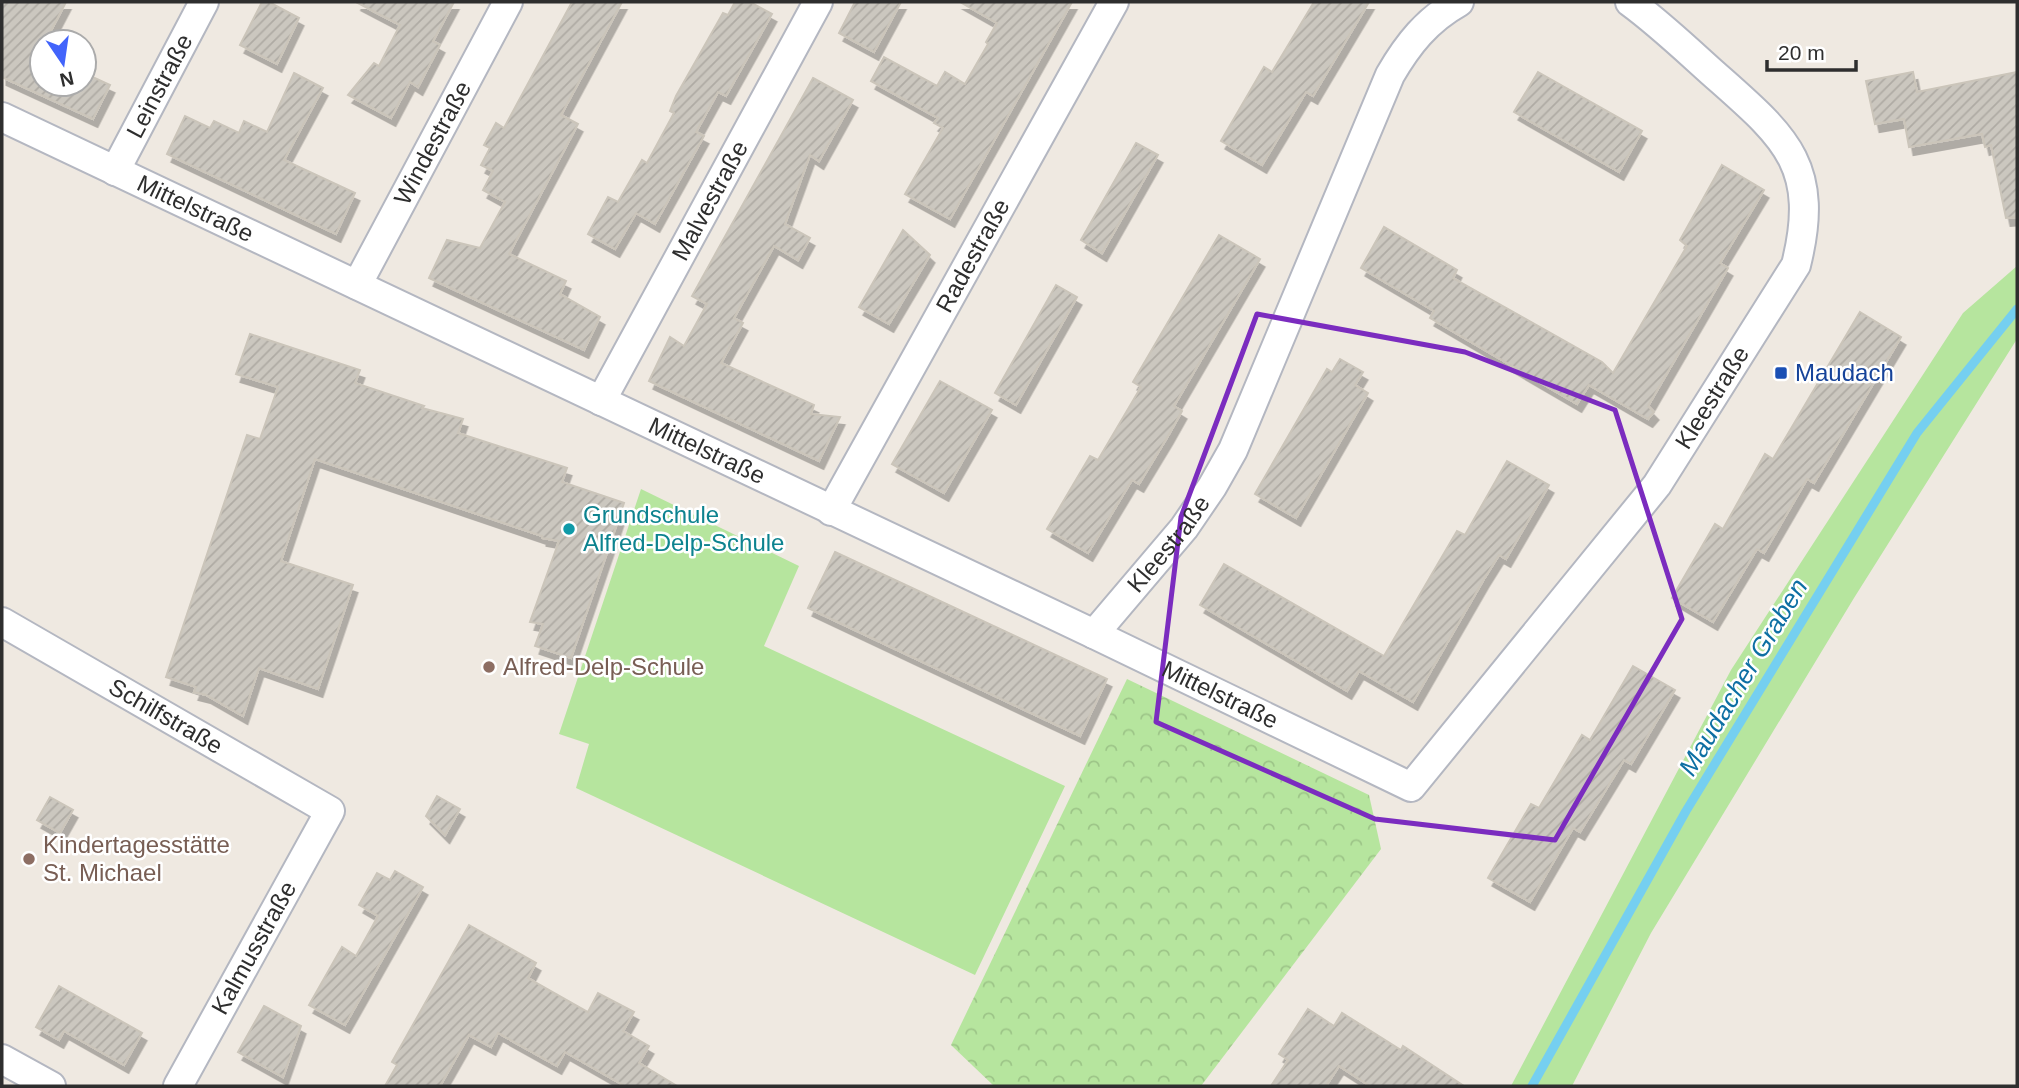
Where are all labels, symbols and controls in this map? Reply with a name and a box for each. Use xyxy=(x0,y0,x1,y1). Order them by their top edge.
north arrow xyxy=(28,28,98,98)
scale bar xyxy=(1767,28,1856,72)
street label: Leinstraße xyxy=(121,29,198,142)
text: 20 m xyxy=(1778,41,1825,64)
text: N xyxy=(58,67,76,91)
street label: Windestraße xyxy=(388,76,476,209)
street label: Malvestraße xyxy=(666,136,753,265)
street label: Mittelstraße xyxy=(133,169,258,247)
street label: Radestraße xyxy=(930,194,1015,317)
street label: Kleestraße xyxy=(1669,341,1754,454)
place label: Maudach xyxy=(1795,359,1894,386)
marker: Maudach xyxy=(1773,365,1789,381)
street label: Mittelstraße xyxy=(645,411,770,489)
street label: Kleestraße xyxy=(1121,490,1215,597)
place label: Grundschule Alfred-Delp-Schule xyxy=(583,501,784,556)
marker: Grundschule Alfred-Delp-Schule xyxy=(561,521,577,537)
water label: Maudacher Graben xyxy=(1672,573,1814,781)
place label: Alfred-Delp-Schule xyxy=(503,653,704,680)
street label: Mittelstraße xyxy=(1158,655,1282,734)
marker: Alfred-Delp-Schule xyxy=(481,659,497,675)
street label: Schilfstraße xyxy=(104,673,228,759)
place label: Kindertagesstätte St. Michael xyxy=(43,831,230,886)
marker: Kindertagesstätte St. Michael xyxy=(21,851,37,867)
street label: Kalmusstraße xyxy=(206,876,301,1019)

